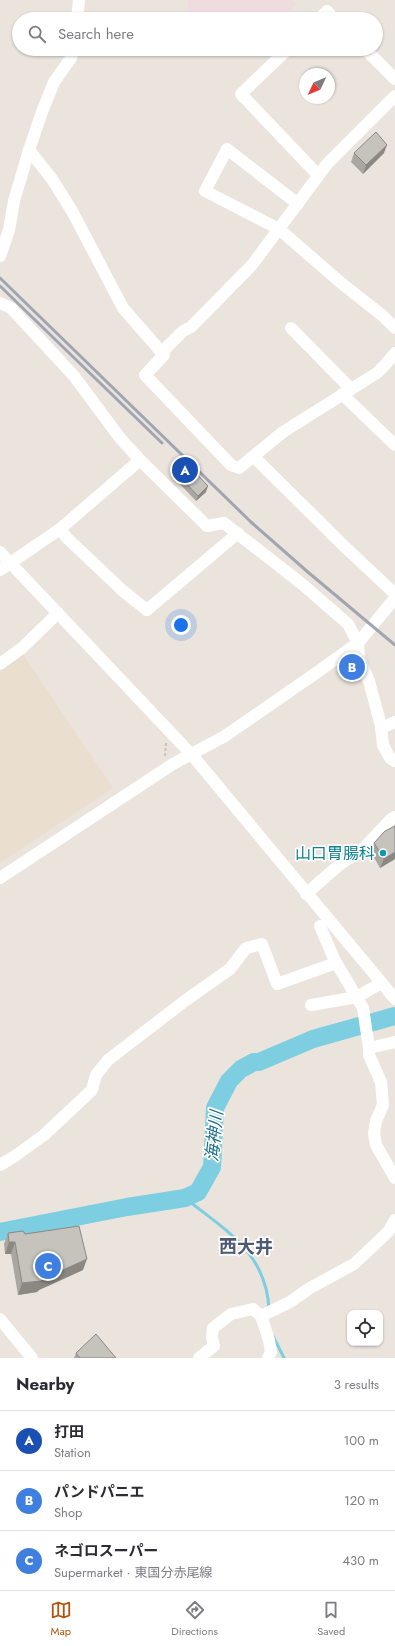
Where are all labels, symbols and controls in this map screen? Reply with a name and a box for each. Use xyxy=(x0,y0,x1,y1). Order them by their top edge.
search box xyxy=(12,12,383,56)
icon: search xyxy=(26,23,48,45)
text: Search here xyxy=(58,23,134,45)
north arrow xyxy=(299,68,335,104)
pin: A xyxy=(172,455,198,485)
your location xyxy=(171,615,191,635)
pin: B xyxy=(339,652,365,682)
place label: 山口胃腸科 xyxy=(295,842,375,865)
marker: 山口胃腸科 xyxy=(378,848,388,858)
water label: 海神川 xyxy=(199,1107,229,1163)
district label: 西大井 xyxy=(219,1234,273,1260)
pin: C xyxy=(35,1251,61,1281)
map controls xyxy=(347,1310,383,1346)
button: locate xyxy=(347,1310,383,1346)
text: Nearby xyxy=(16,1372,74,1396)
text: 3 results xyxy=(334,1375,379,1394)
text: 打田 xyxy=(54,1421,84,1443)
text: A xyxy=(24,1431,34,1450)
text: 100 m xyxy=(344,1431,379,1450)
text: Station xyxy=(54,1443,91,1462)
text: パンドパニエ xyxy=(54,1481,145,1503)
text: B xyxy=(25,1491,33,1510)
text: 120 m xyxy=(344,1491,379,1510)
text: Shop xyxy=(54,1503,82,1522)
text: ネゴロスーパー xyxy=(54,1540,159,1562)
text: C xyxy=(24,1551,34,1570)
text: 430 m xyxy=(342,1551,379,1570)
text: Supermarket · 東国分赤尾線 xyxy=(54,1563,212,1582)
tab: Map xyxy=(50,1599,72,1639)
tab: Directions xyxy=(171,1599,218,1639)
tab: Saved xyxy=(317,1599,345,1639)

